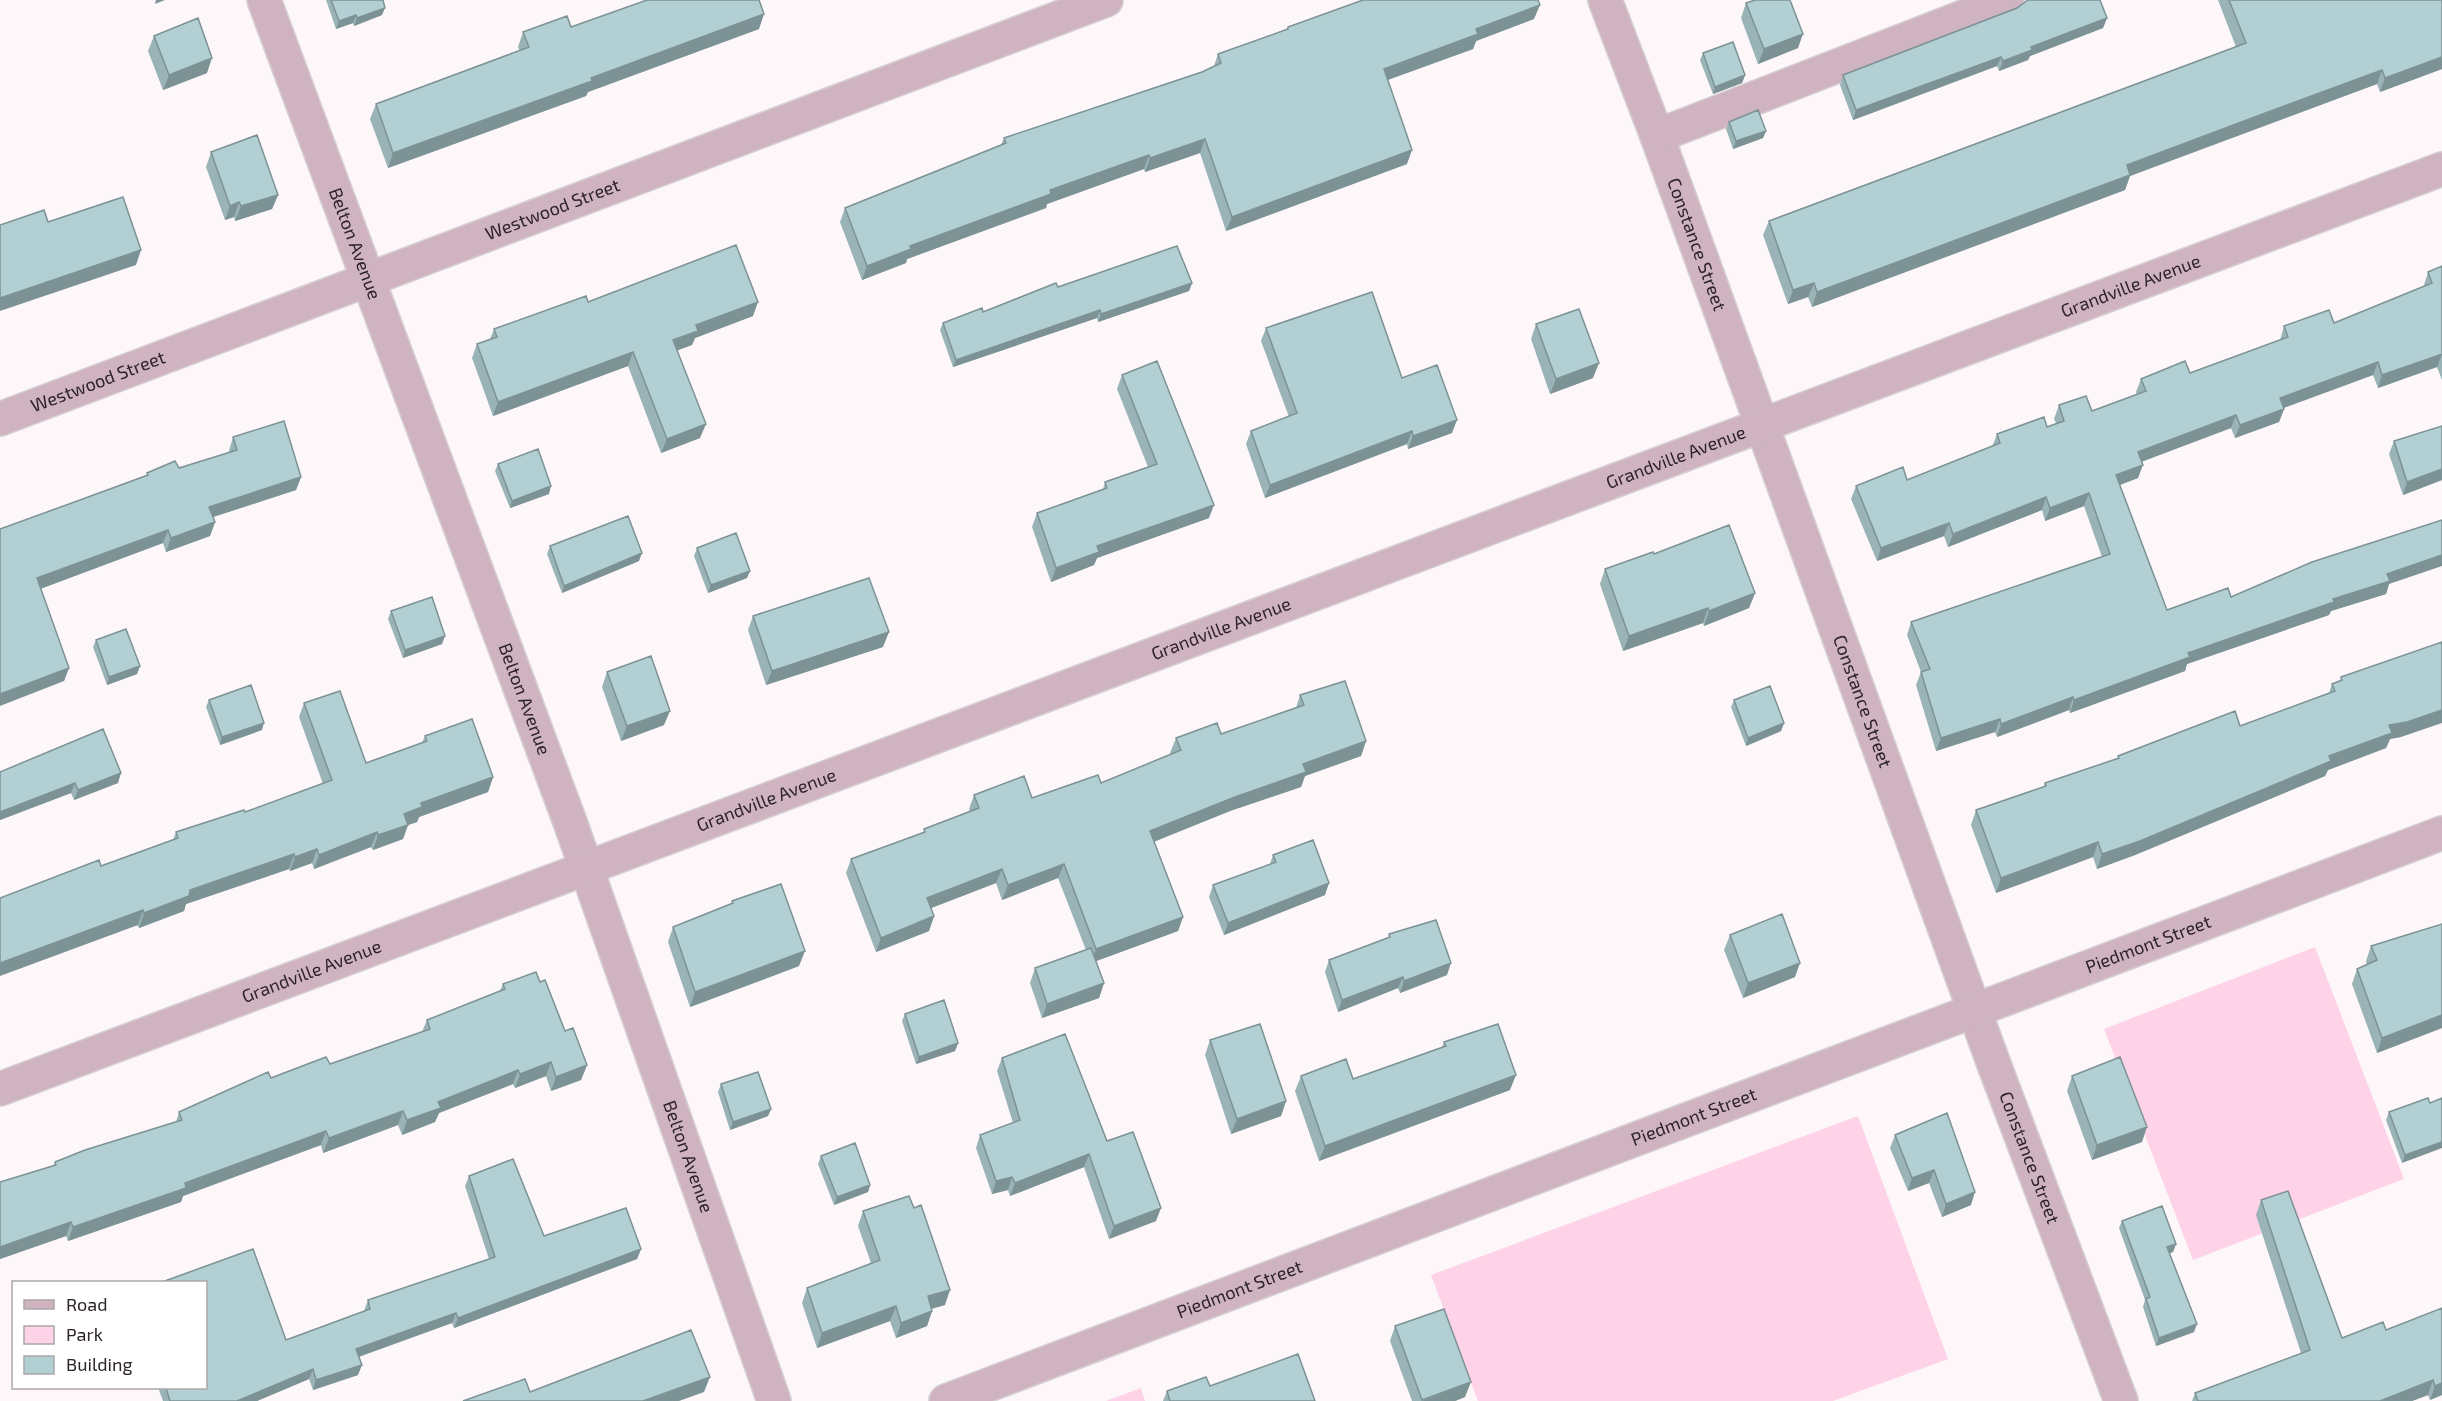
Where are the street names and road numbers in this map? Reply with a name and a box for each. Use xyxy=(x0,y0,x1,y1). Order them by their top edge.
street label: Westwood Street xyxy=(482,173,623,244)
street label: Constance Street xyxy=(1663,175,1732,314)
street label: Belton Avenue xyxy=(325,184,386,302)
street label: Grandville Avenue xyxy=(2058,249,2203,322)
street label: Westwood Street xyxy=(28,345,168,416)
street label: Grandville Avenue xyxy=(1603,420,1749,493)
street label: Grandville Avenue xyxy=(1148,592,1294,664)
street label: Constance Street xyxy=(1829,632,1897,771)
street label: Belton Avenue xyxy=(494,640,556,758)
street label: Grandville Avenue xyxy=(693,763,839,836)
street label: Piedmont Street xyxy=(2082,910,2214,977)
street label: Grandville Avenue xyxy=(238,934,384,1007)
street label: Piedmont Street xyxy=(1628,1082,1760,1150)
street label: Constance Street xyxy=(1995,1088,2065,1227)
street label: Belton Avenue xyxy=(659,1097,719,1216)
street label: Piedmont Street xyxy=(1173,1255,1305,1322)

